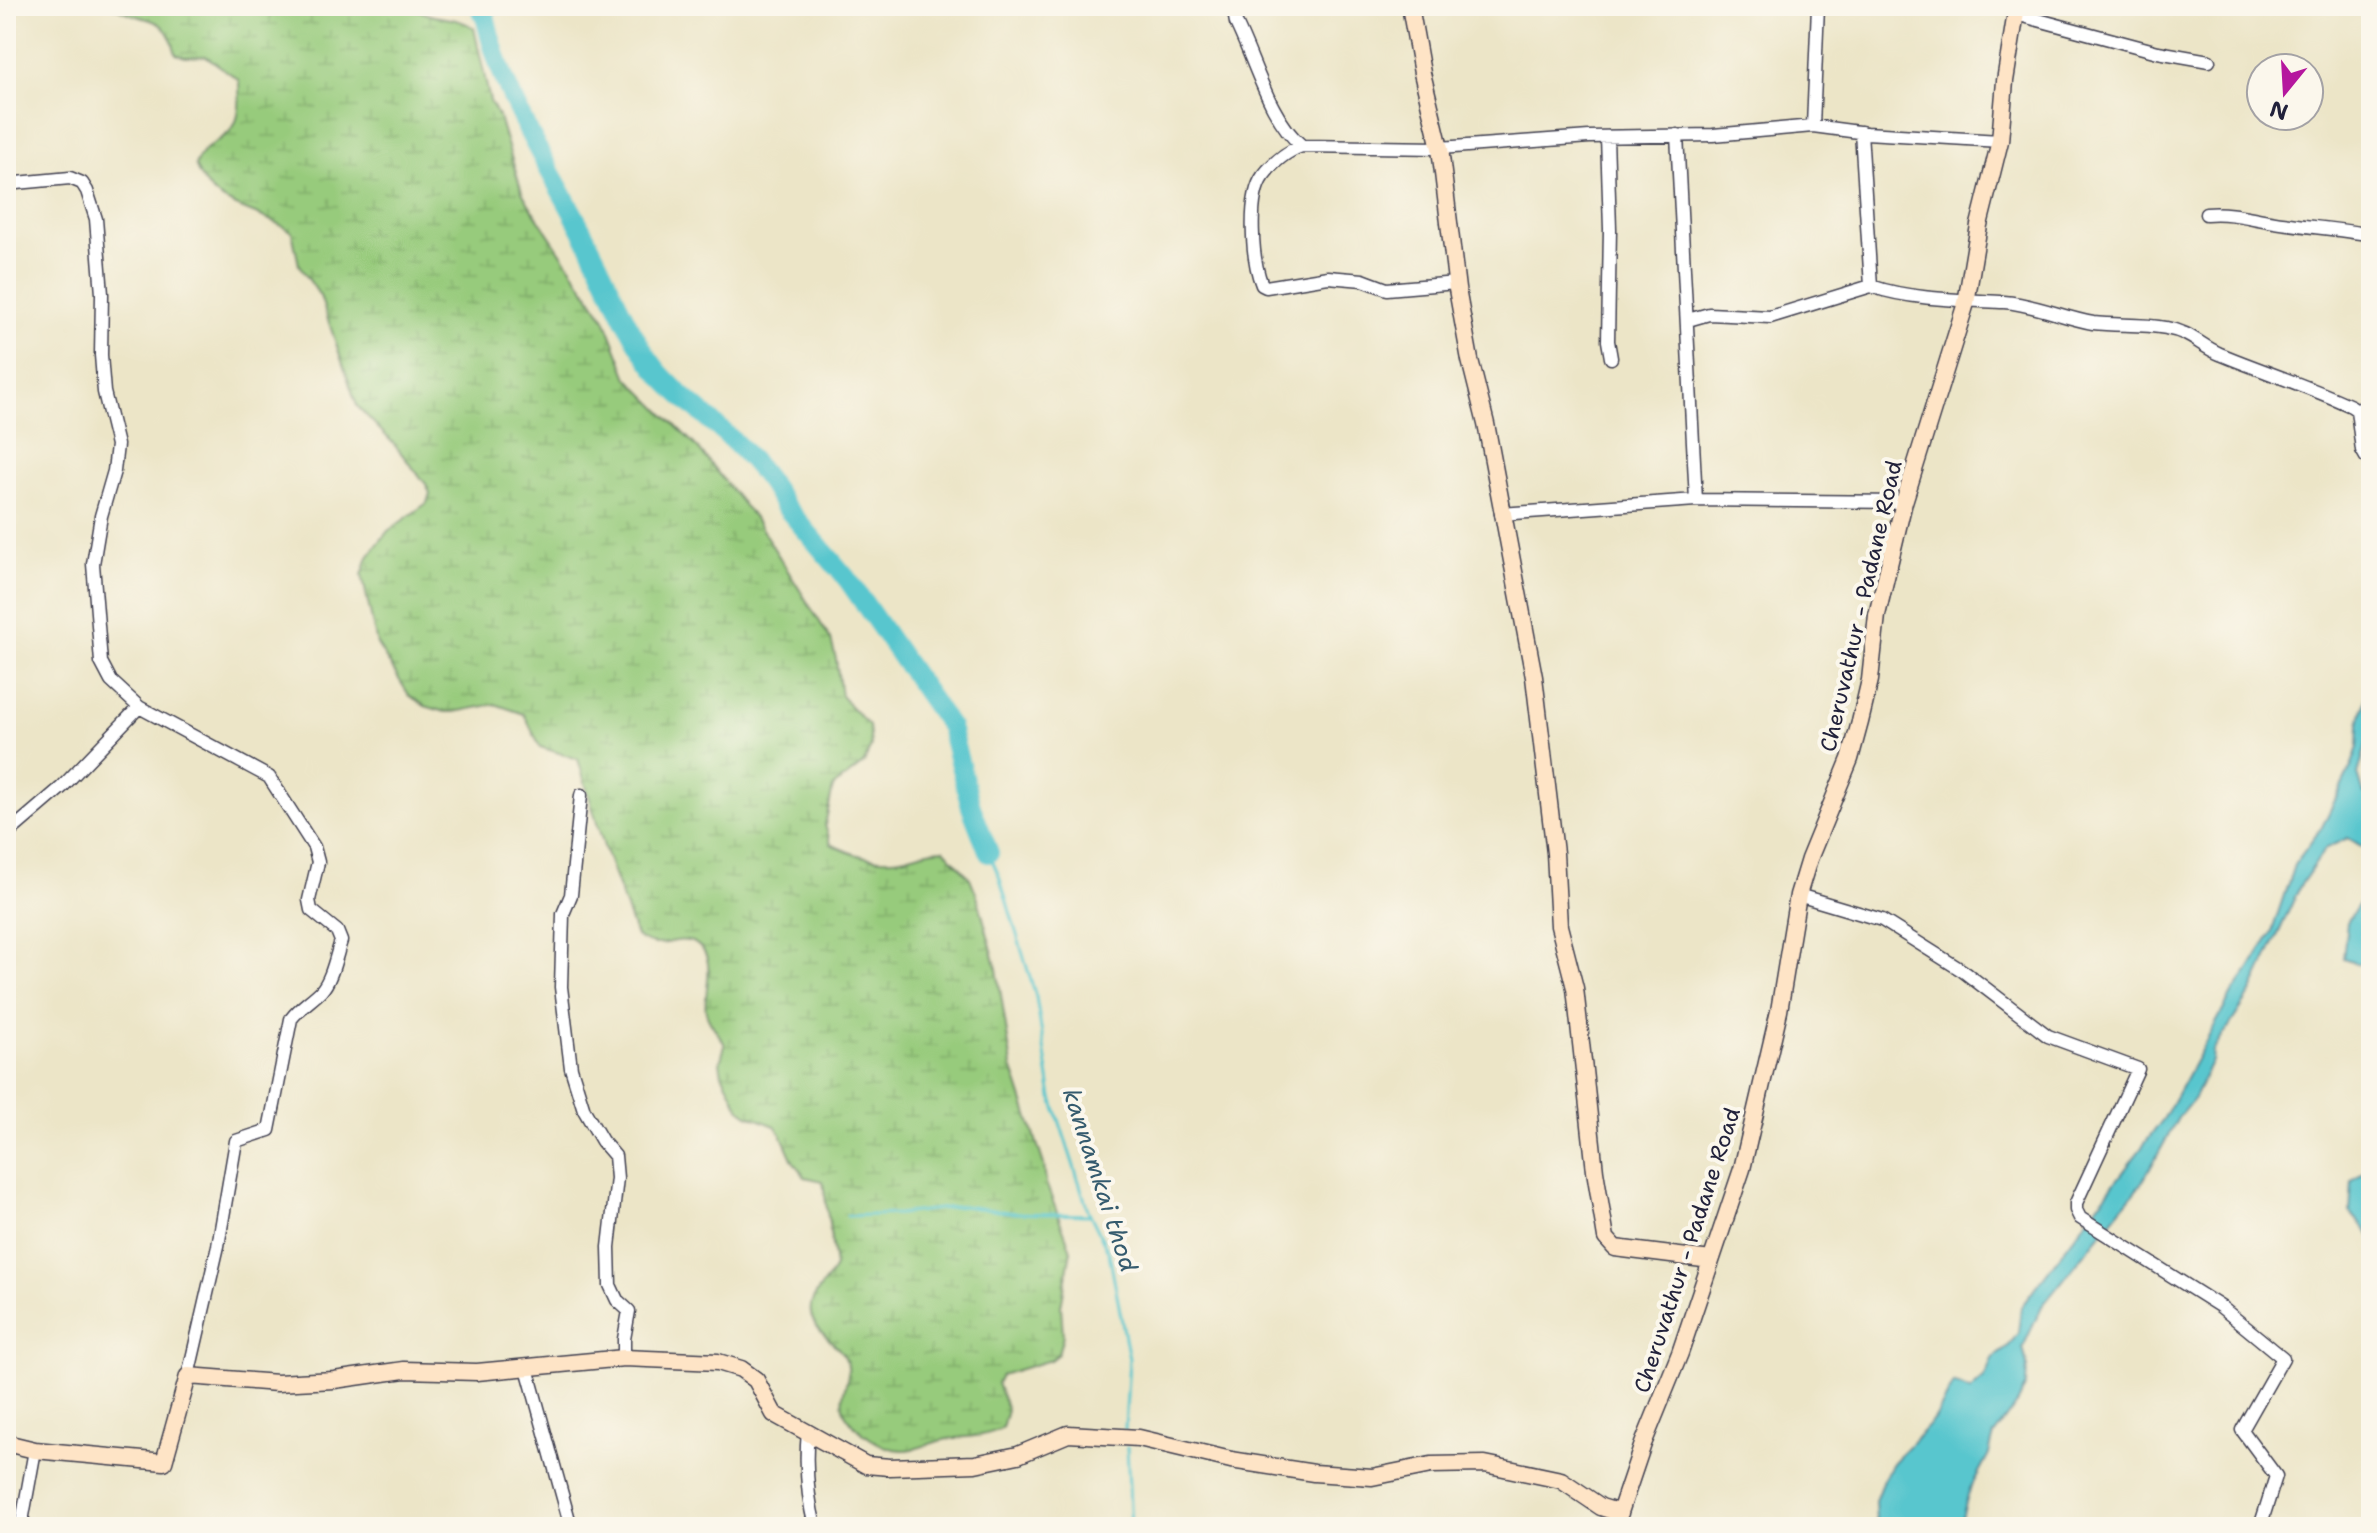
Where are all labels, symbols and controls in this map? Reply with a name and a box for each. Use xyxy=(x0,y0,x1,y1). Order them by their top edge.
north arrow xyxy=(2245,52,2325,132)
text: N xyxy=(2266,94,2292,127)
street label: Cheruvathur - Padane Road xyxy=(1813,457,1909,755)
water label: kannamkai thod xyxy=(1055,1084,1145,1277)
street label: Cheruvathur - Padane Road xyxy=(1627,1104,1747,1396)

